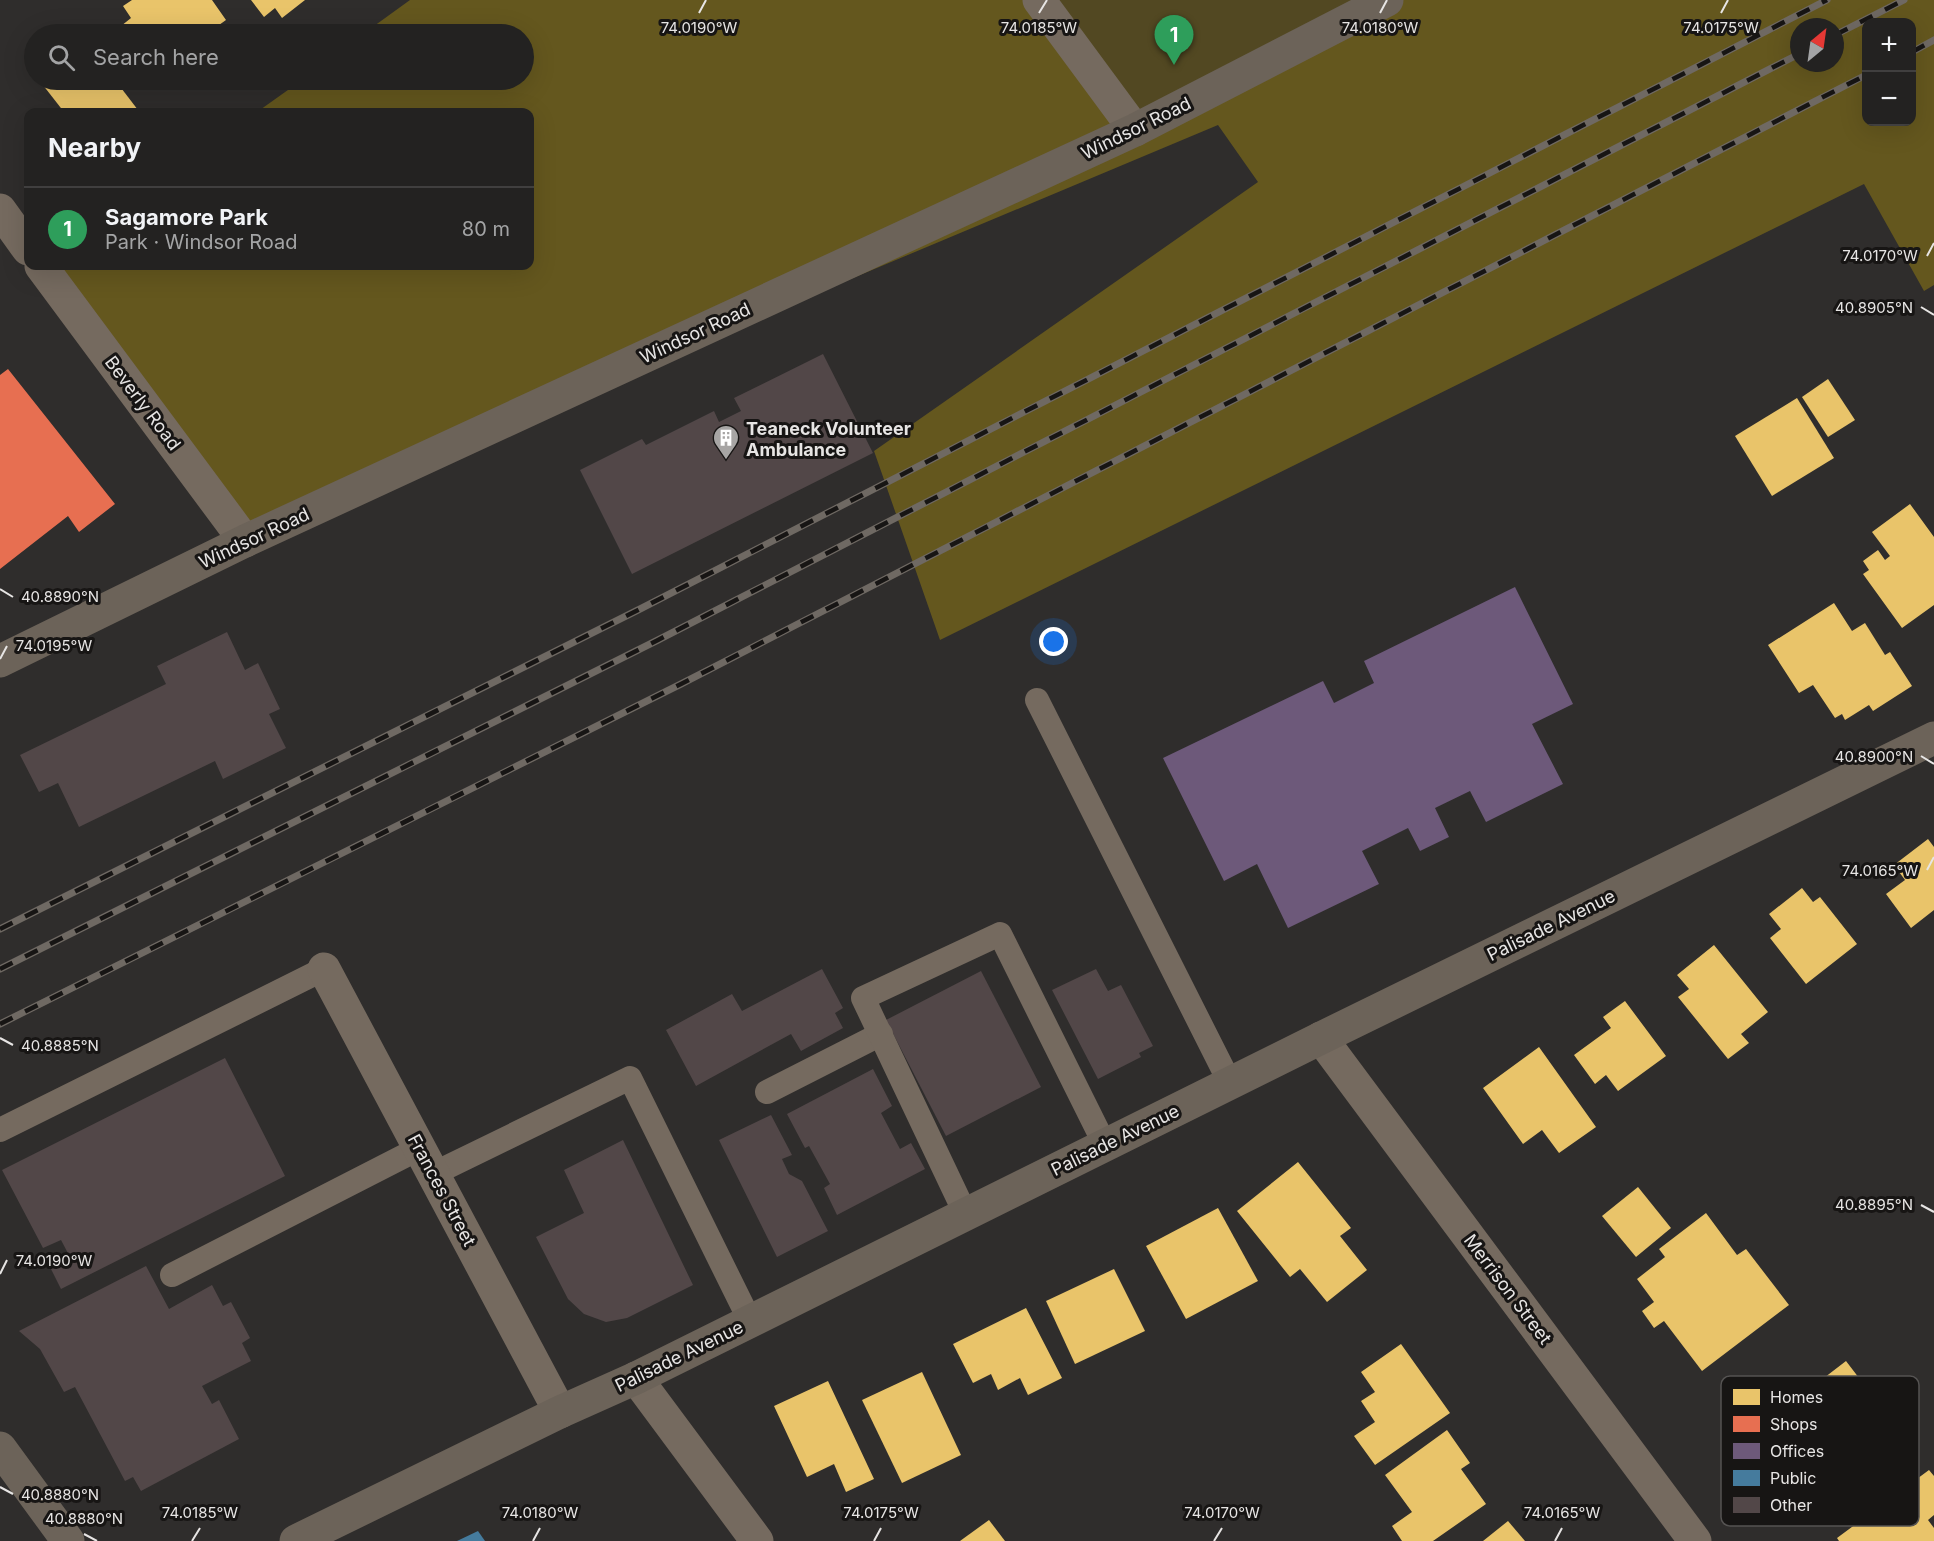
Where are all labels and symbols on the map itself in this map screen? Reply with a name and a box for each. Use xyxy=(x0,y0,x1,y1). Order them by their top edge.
pin: 1 xyxy=(1154,16,1194,65)
text: 74.0190°W xyxy=(661,18,738,37)
text: 74.0185°W xyxy=(1001,18,1077,37)
text: 74.0180°W xyxy=(1342,18,1419,37)
text: 74.0175°W xyxy=(1683,18,1759,37)
north arrow xyxy=(1790,18,1844,72)
street label: Windsor Road xyxy=(1078,92,1194,164)
text: 74.0170°W xyxy=(1842,246,1918,265)
street label: Windsor Road xyxy=(636,298,754,368)
text: 40.8905°N xyxy=(1835,298,1913,317)
street label: Beverly Road xyxy=(101,352,185,454)
place label: Teaneck Volunteer Ambulance xyxy=(746,418,911,460)
building icon: Teaneck Volunteer Ambulance xyxy=(711,423,741,461)
street label: Windsor Road xyxy=(195,503,313,573)
text: 40.8890°N xyxy=(21,587,99,606)
your location xyxy=(1039,627,1068,656)
text: 74.0195°W xyxy=(16,636,92,655)
text: 40.8900°N xyxy=(1835,747,1913,766)
text: 74.0165°W xyxy=(1842,861,1918,880)
street label: Palisade Avenue xyxy=(1484,885,1618,965)
text: 40.8885°N xyxy=(21,1036,99,1055)
street label: Palisade Avenue xyxy=(1048,1100,1182,1180)
street label: Frances Street xyxy=(404,1130,480,1250)
text: 40.8895°N xyxy=(1835,1195,1913,1214)
street label: Merrison Street xyxy=(1460,1230,1556,1348)
text: 74.0190°W xyxy=(16,1251,93,1270)
street label: Palisade Avenue xyxy=(612,1316,746,1396)
legend xyxy=(1721,1376,1919,1526)
text: Homes xyxy=(1770,1387,1823,1407)
text: Shops xyxy=(1770,1414,1818,1434)
text: Offices xyxy=(1770,1441,1824,1461)
text: Public xyxy=(1770,1468,1816,1488)
text: 40.8880°N xyxy=(21,1485,99,1504)
text: Other xyxy=(1770,1495,1812,1515)
text: 74.0185°W xyxy=(162,1503,238,1522)
text: 74.0180°W xyxy=(502,1503,579,1522)
text: 74.0175°W xyxy=(843,1503,919,1522)
text: 74.0170°W xyxy=(1184,1503,1260,1522)
text: 74.0165°W xyxy=(1524,1503,1600,1522)
text: 40.8880°N xyxy=(45,1509,123,1528)

